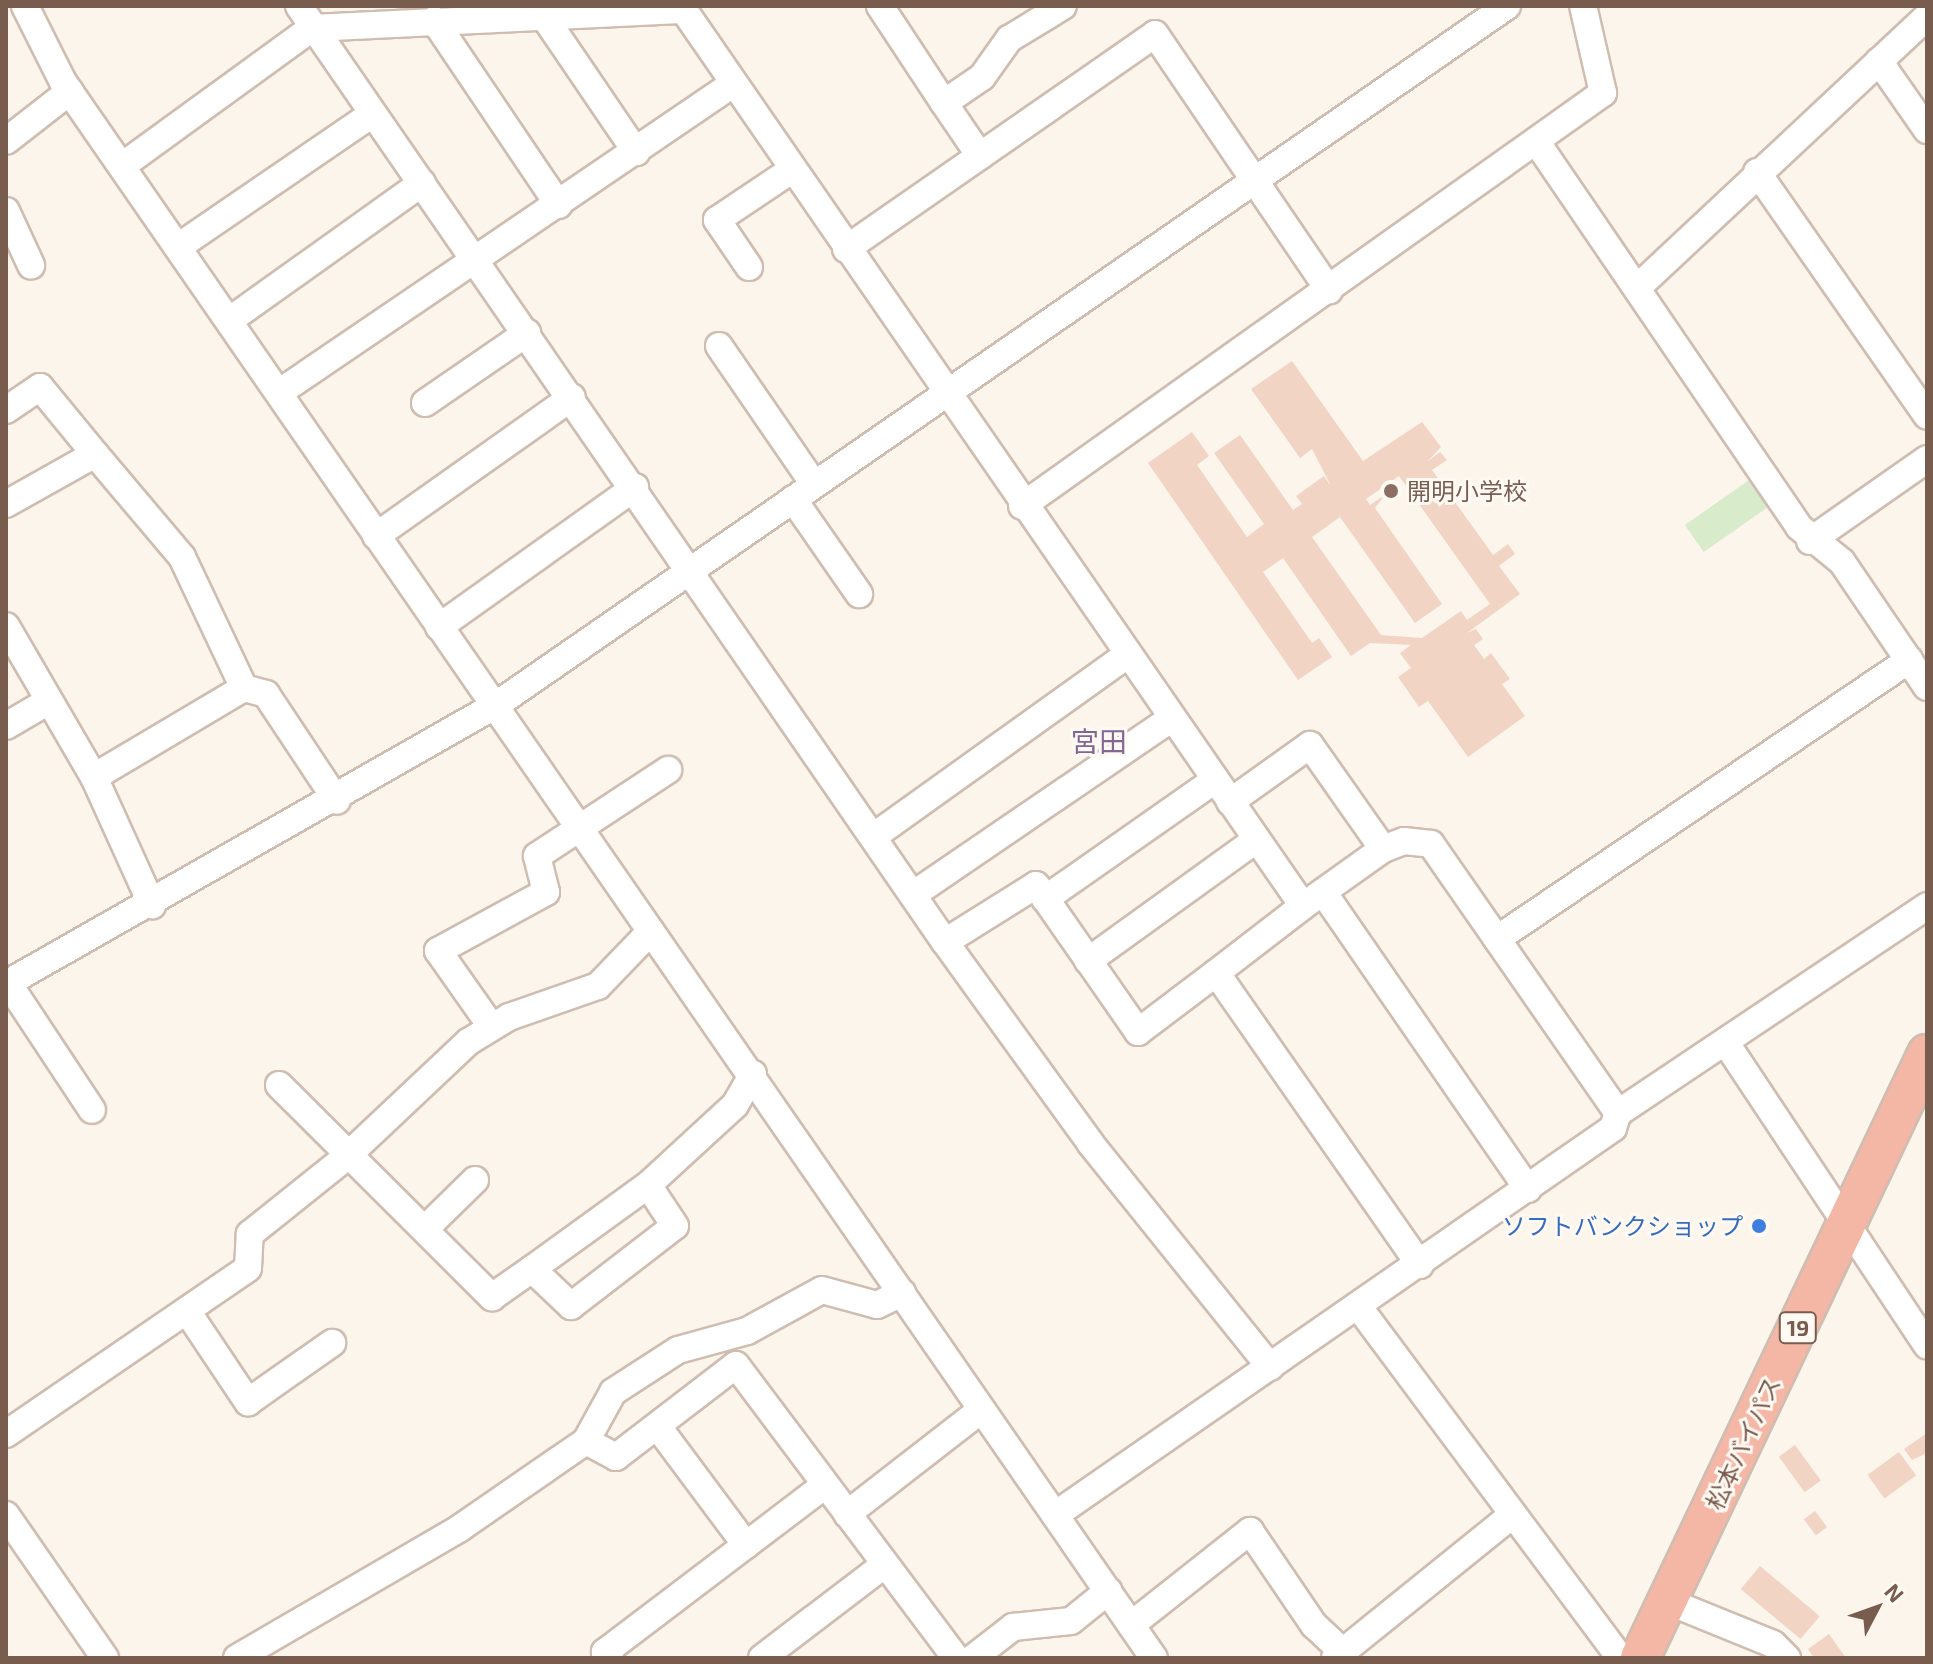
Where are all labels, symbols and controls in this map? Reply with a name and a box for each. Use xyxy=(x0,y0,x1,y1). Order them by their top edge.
place label: 開明小学校 xyxy=(1407,477,1527,505)
marker: 開明小学校 xyxy=(1382,482,1400,500)
district label: 宮田 xyxy=(1071,724,1127,758)
place label: ソフトバンクショップ xyxy=(1503,1212,1743,1240)
marker: ソフトバンクショップ xyxy=(1750,1217,1768,1235)
road number: 19 xyxy=(1778,1310,1818,1346)
street label: 松本バイパス xyxy=(1700,1372,1786,1514)
north arrow xyxy=(1837,1568,1917,1648)
text: N xyxy=(1880,1578,1910,1607)

